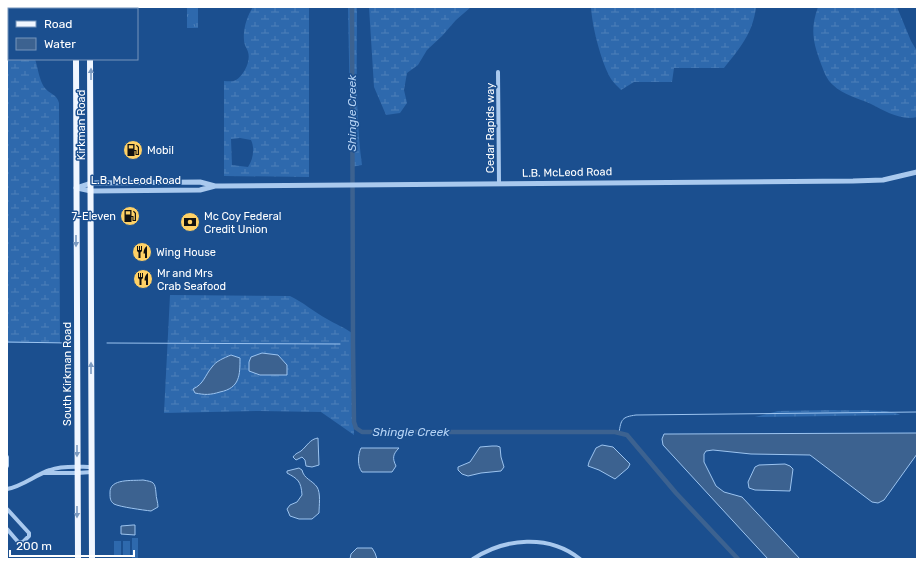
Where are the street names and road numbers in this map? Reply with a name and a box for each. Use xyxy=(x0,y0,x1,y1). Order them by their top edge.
street label: Cedar Rapids way xyxy=(484,83,497,173)
street label: Kirkman Road xyxy=(75,90,88,160)
street label: L.B. McLeod Road xyxy=(522,165,612,180)
street label: L.B. McLeod Road xyxy=(91,174,181,187)
street label: South Kirkman Road xyxy=(61,322,74,426)

